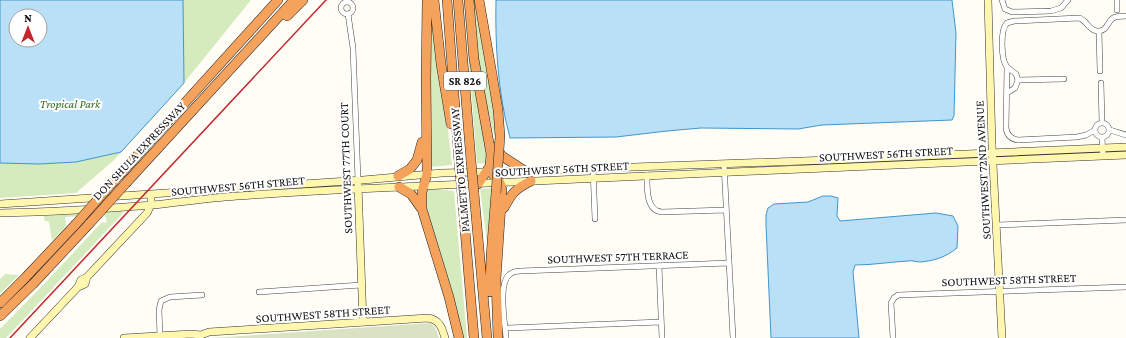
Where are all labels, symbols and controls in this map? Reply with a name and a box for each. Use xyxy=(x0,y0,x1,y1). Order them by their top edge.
north arrow xyxy=(8,8,48,48)
text: N xyxy=(24,12,32,24)
road number: SR 826 xyxy=(444,72,486,90)
park label: Tropical Park xyxy=(40,97,101,111)
street label: DON SHULA EXPRESSWAY xyxy=(90,98,189,203)
street label: SOUTHWEST 72ND AVENUE xyxy=(972,100,994,240)
street label: SOUTHWEST 77TH COURT xyxy=(337,102,355,234)
street label: PALMETTO EXPRESSWAY xyxy=(448,107,472,233)
street label: SOUTHWEST 56TH STREET xyxy=(819,143,954,165)
street label: SOUTHWEST 56TH STREET xyxy=(495,158,630,180)
street label: SOUTHWEST 56TH STREET xyxy=(170,173,306,199)
street label: SOUTHWEST 57TH TERRACE xyxy=(547,248,689,266)
street label: SOUTHWEST 58TH STREET xyxy=(941,271,1077,289)
street label: SOUTHWEST 58TH STREET xyxy=(255,302,391,326)

